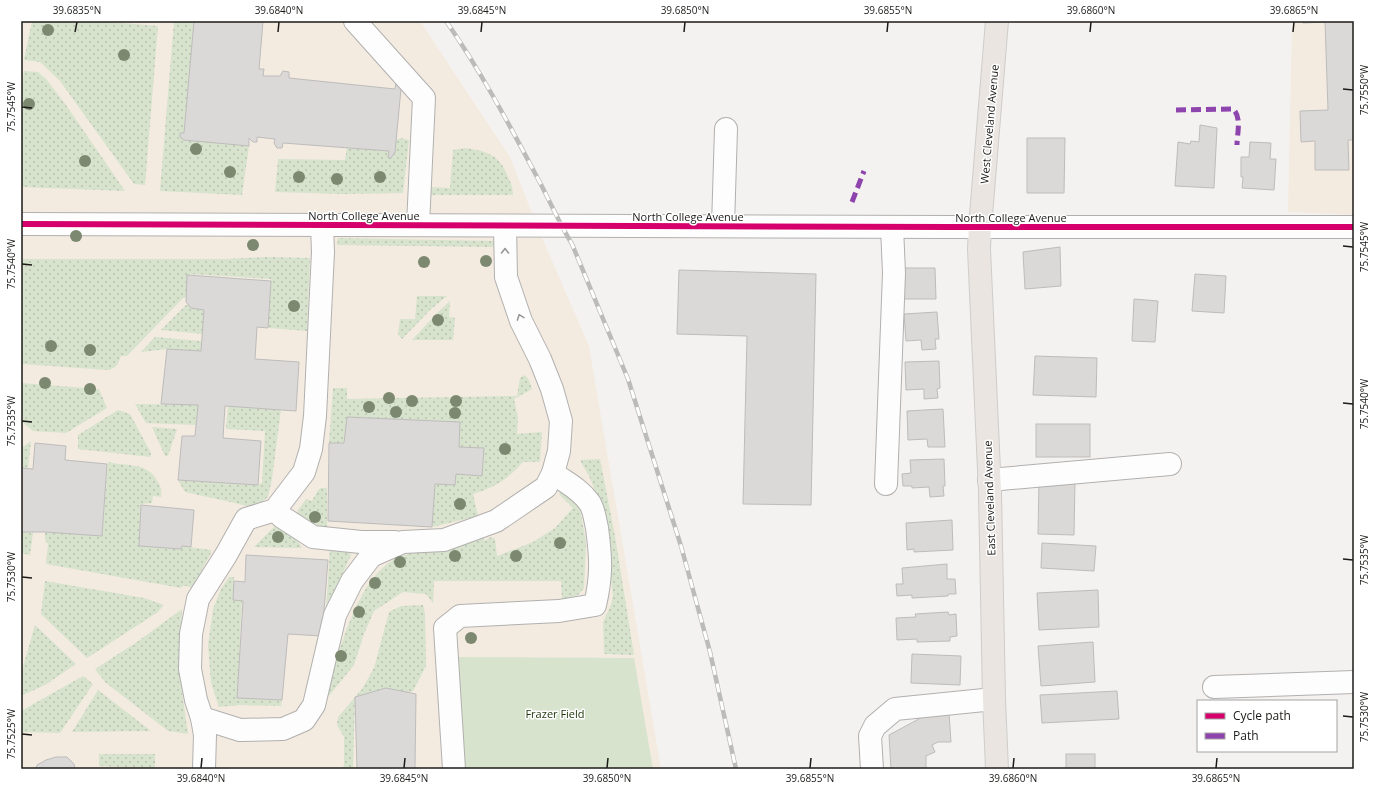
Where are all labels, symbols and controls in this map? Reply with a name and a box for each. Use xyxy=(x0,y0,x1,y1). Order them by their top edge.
text: 39.6835°N xyxy=(53,3,101,17)
text: 39.6840°N xyxy=(255,3,303,17)
text: 39.6845°N xyxy=(458,3,506,17)
text: 39.6850°N xyxy=(661,3,709,17)
text: 39.6855°N xyxy=(864,3,912,17)
text: 39.6860°N xyxy=(1067,3,1115,17)
text: 39.6865°N xyxy=(1270,3,1318,17)
street label: West Cleveland Avenue xyxy=(976,64,1002,184)
text: 75.7550°W xyxy=(1357,64,1371,115)
text: 75.7545°W xyxy=(4,81,18,132)
street label: North College Avenue xyxy=(308,208,420,223)
street label: North College Avenue xyxy=(632,209,744,224)
street label: North College Avenue xyxy=(955,210,1067,225)
text: 75.7545°W xyxy=(1357,221,1371,272)
text: 75.7540°W xyxy=(4,238,18,289)
one-way arrow xyxy=(501,248,509,254)
one-way arrow xyxy=(516,314,524,321)
text: 75.7540°W xyxy=(1357,378,1371,429)
text: 75.7535°W xyxy=(4,395,18,446)
street label: East Cleveland Avenue xyxy=(979,440,999,556)
text: 75.7535°W xyxy=(1357,534,1371,585)
text: 75.7530°W xyxy=(4,551,18,602)
text: 75.7530°W xyxy=(1357,691,1371,742)
legend xyxy=(1197,700,1337,752)
park label: Frazer Field xyxy=(525,706,585,721)
text: Cycle path xyxy=(1233,707,1291,724)
text: 75.7525°W xyxy=(4,708,18,759)
text: Path xyxy=(1233,727,1259,744)
text: 39.6840°N xyxy=(177,771,225,785)
text: 39.6845°N xyxy=(380,771,428,785)
text: 39.6850°N xyxy=(583,771,631,785)
text: 39.6855°N xyxy=(786,771,834,785)
text: 39.6860°N xyxy=(989,771,1037,785)
text: 39.6865°N xyxy=(1192,771,1240,785)

